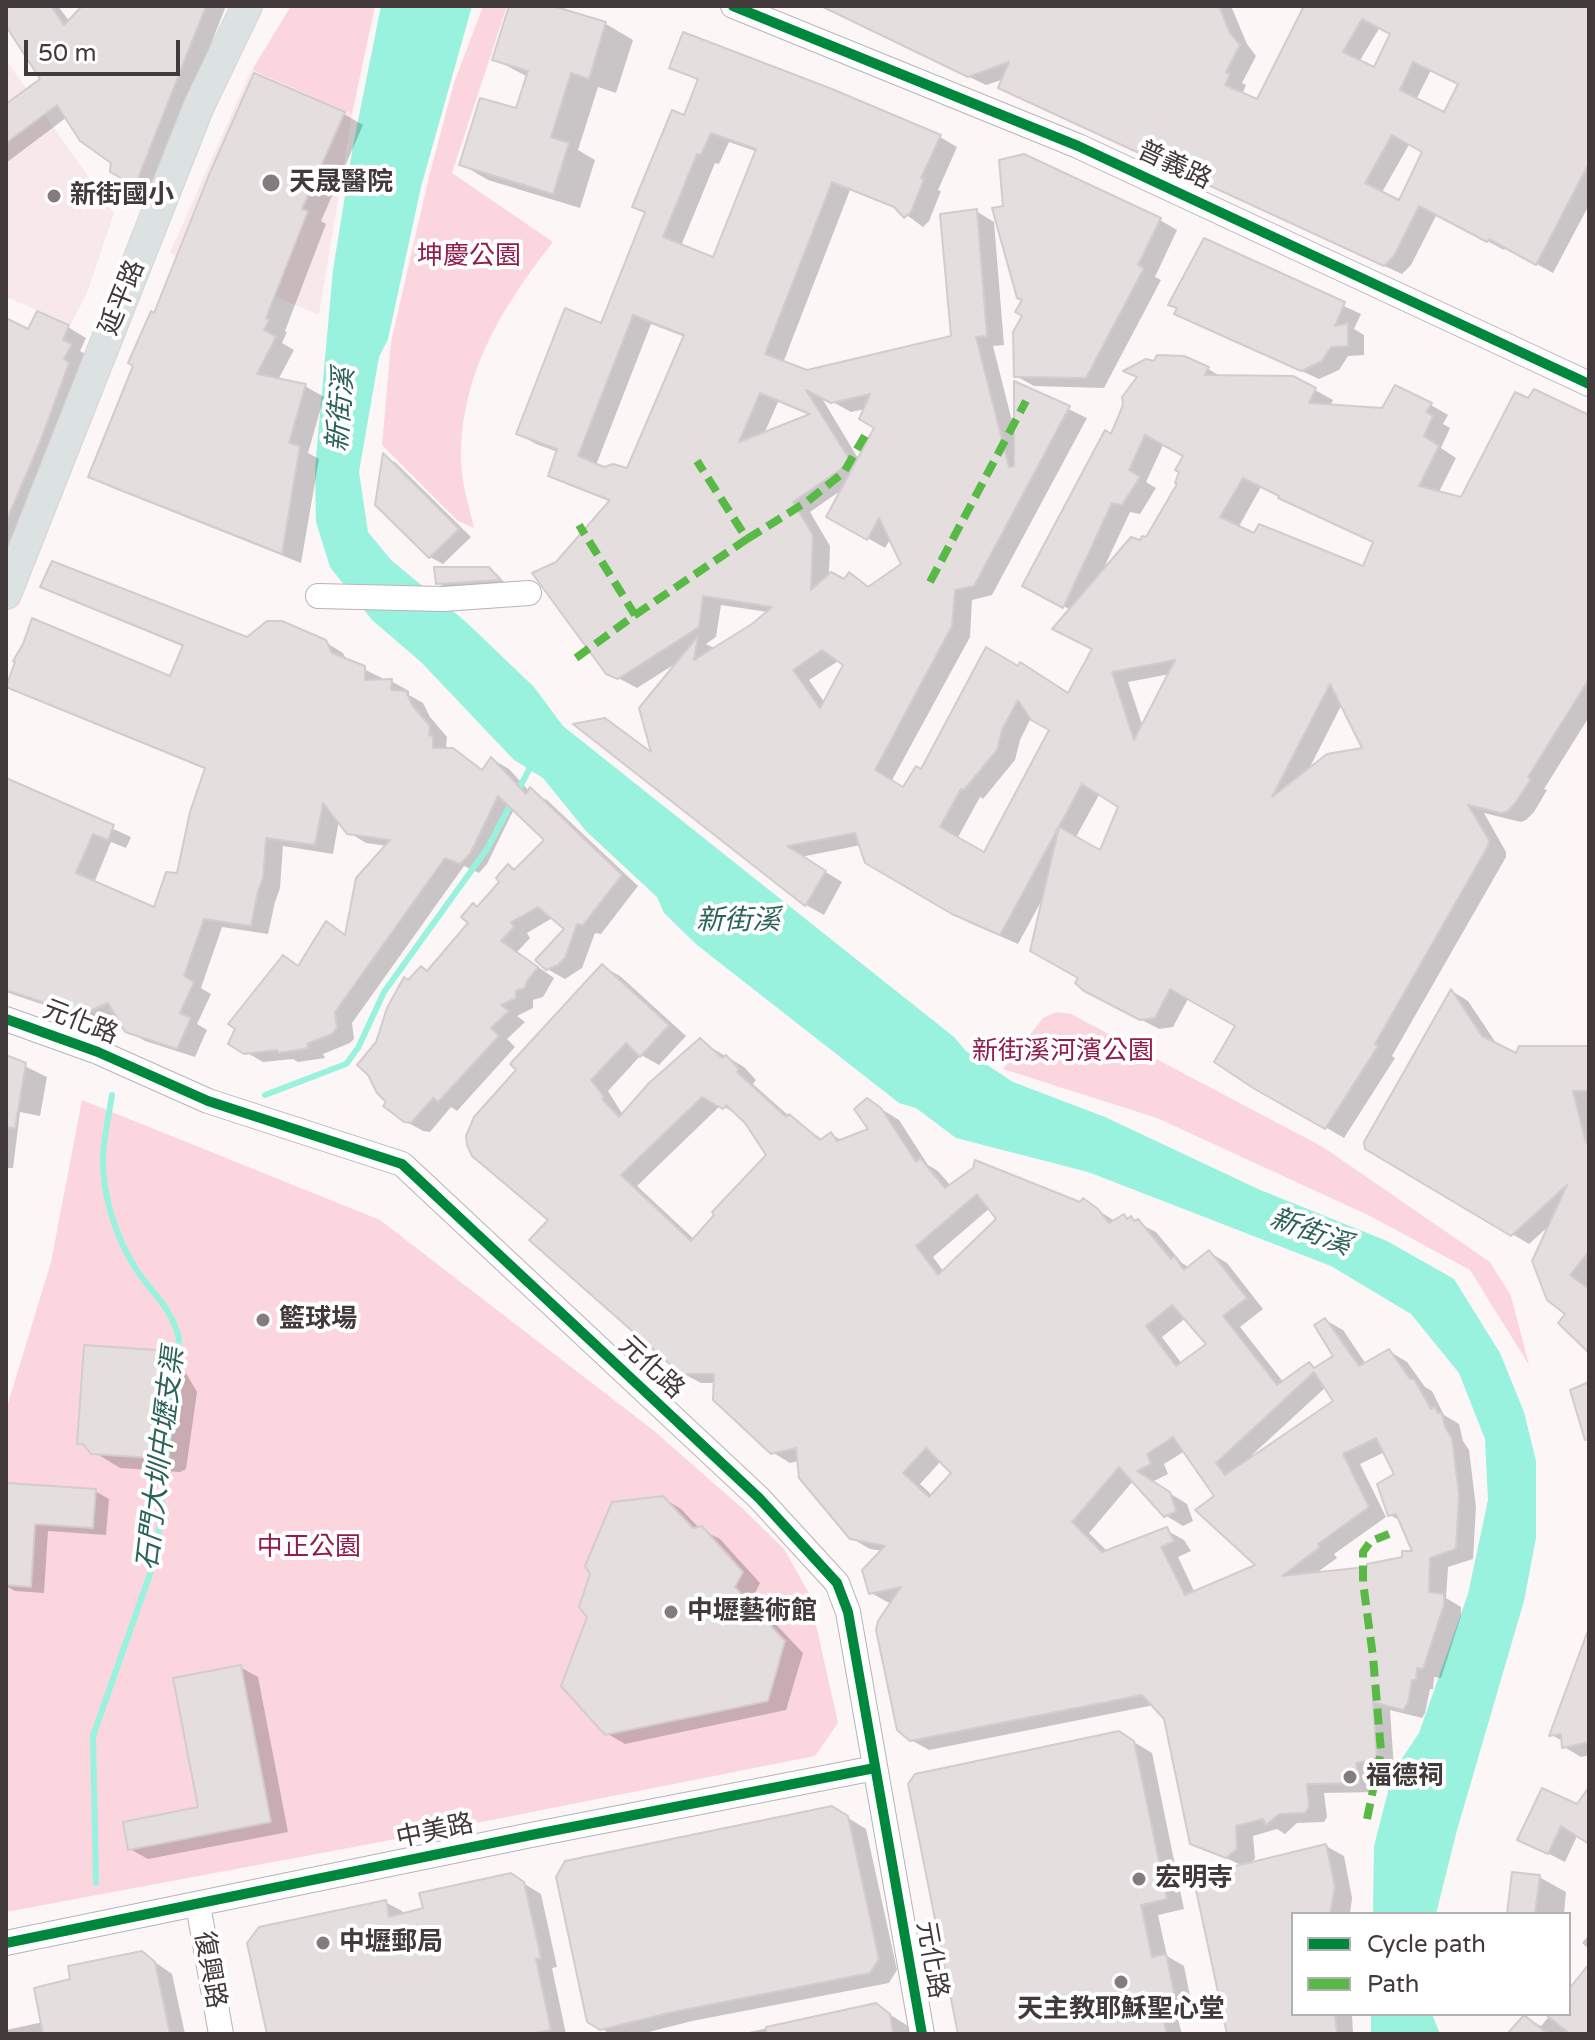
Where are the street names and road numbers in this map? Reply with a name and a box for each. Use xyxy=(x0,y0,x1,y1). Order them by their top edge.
street label: 普義路 xyxy=(1132,135,1216,197)
street label: 延平路 xyxy=(94,256,152,340)
street label: 元化路 xyxy=(38,994,122,1052)
street label: 元化路 xyxy=(612,1330,690,1406)
street label: 中美路 xyxy=(394,1809,476,1855)
street label: 元化路 xyxy=(909,1919,953,2001)
street label: 復興路 xyxy=(187,1929,231,2011)

